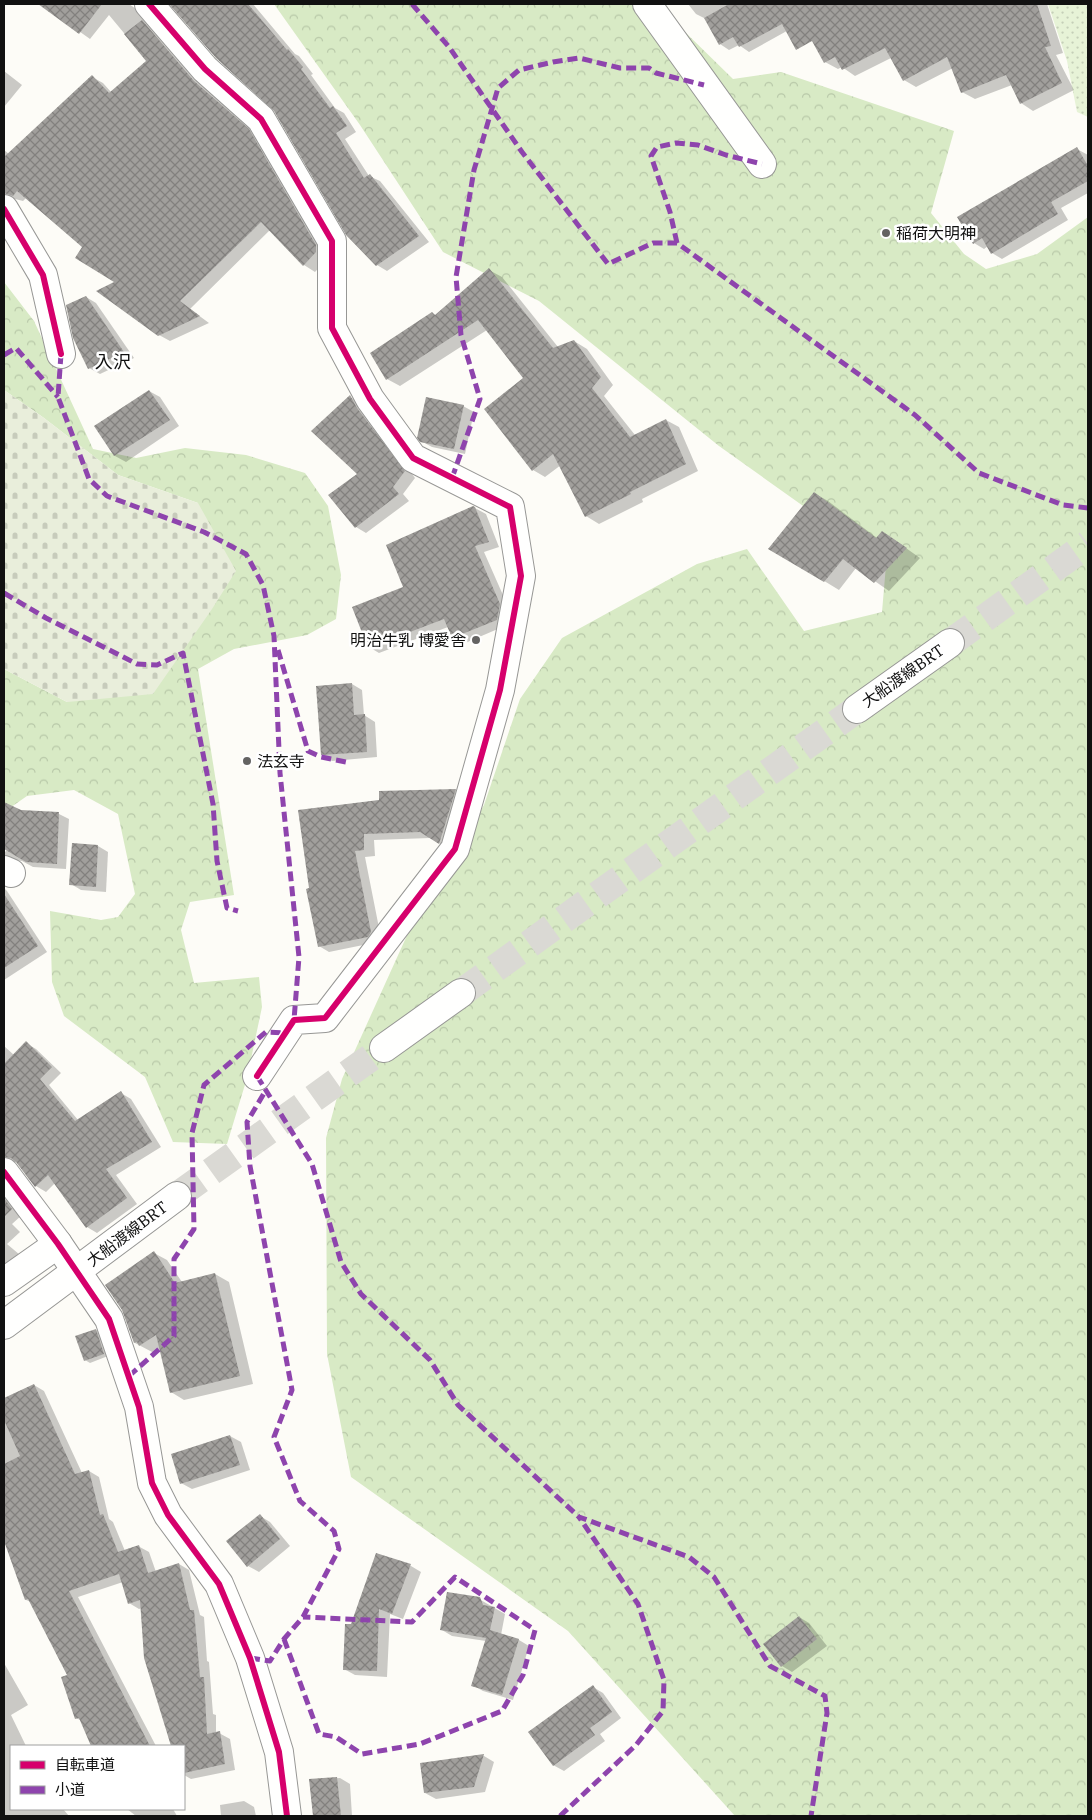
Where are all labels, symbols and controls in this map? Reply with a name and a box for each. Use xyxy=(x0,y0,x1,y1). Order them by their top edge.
place label: 稲荷大明神 xyxy=(896,224,976,243)
marker: 稲荷大明神 xyxy=(880,227,892,239)
district label: 入沢 xyxy=(95,351,131,372)
place label: 明治牛乳 博愛舎 xyxy=(350,631,466,650)
marker: 明治牛乳 博愛舎 xyxy=(470,634,482,646)
street label: 大船渡線BRT xyxy=(858,640,948,711)
place label: 法玄寺 xyxy=(257,752,305,771)
marker: 法玄寺 xyxy=(241,755,253,767)
street label: 大船渡線BRT xyxy=(83,1197,171,1271)
legend xyxy=(10,1745,185,1810)
text: 自転車道 xyxy=(55,1756,115,1774)
text: 小道 xyxy=(55,1781,85,1799)

